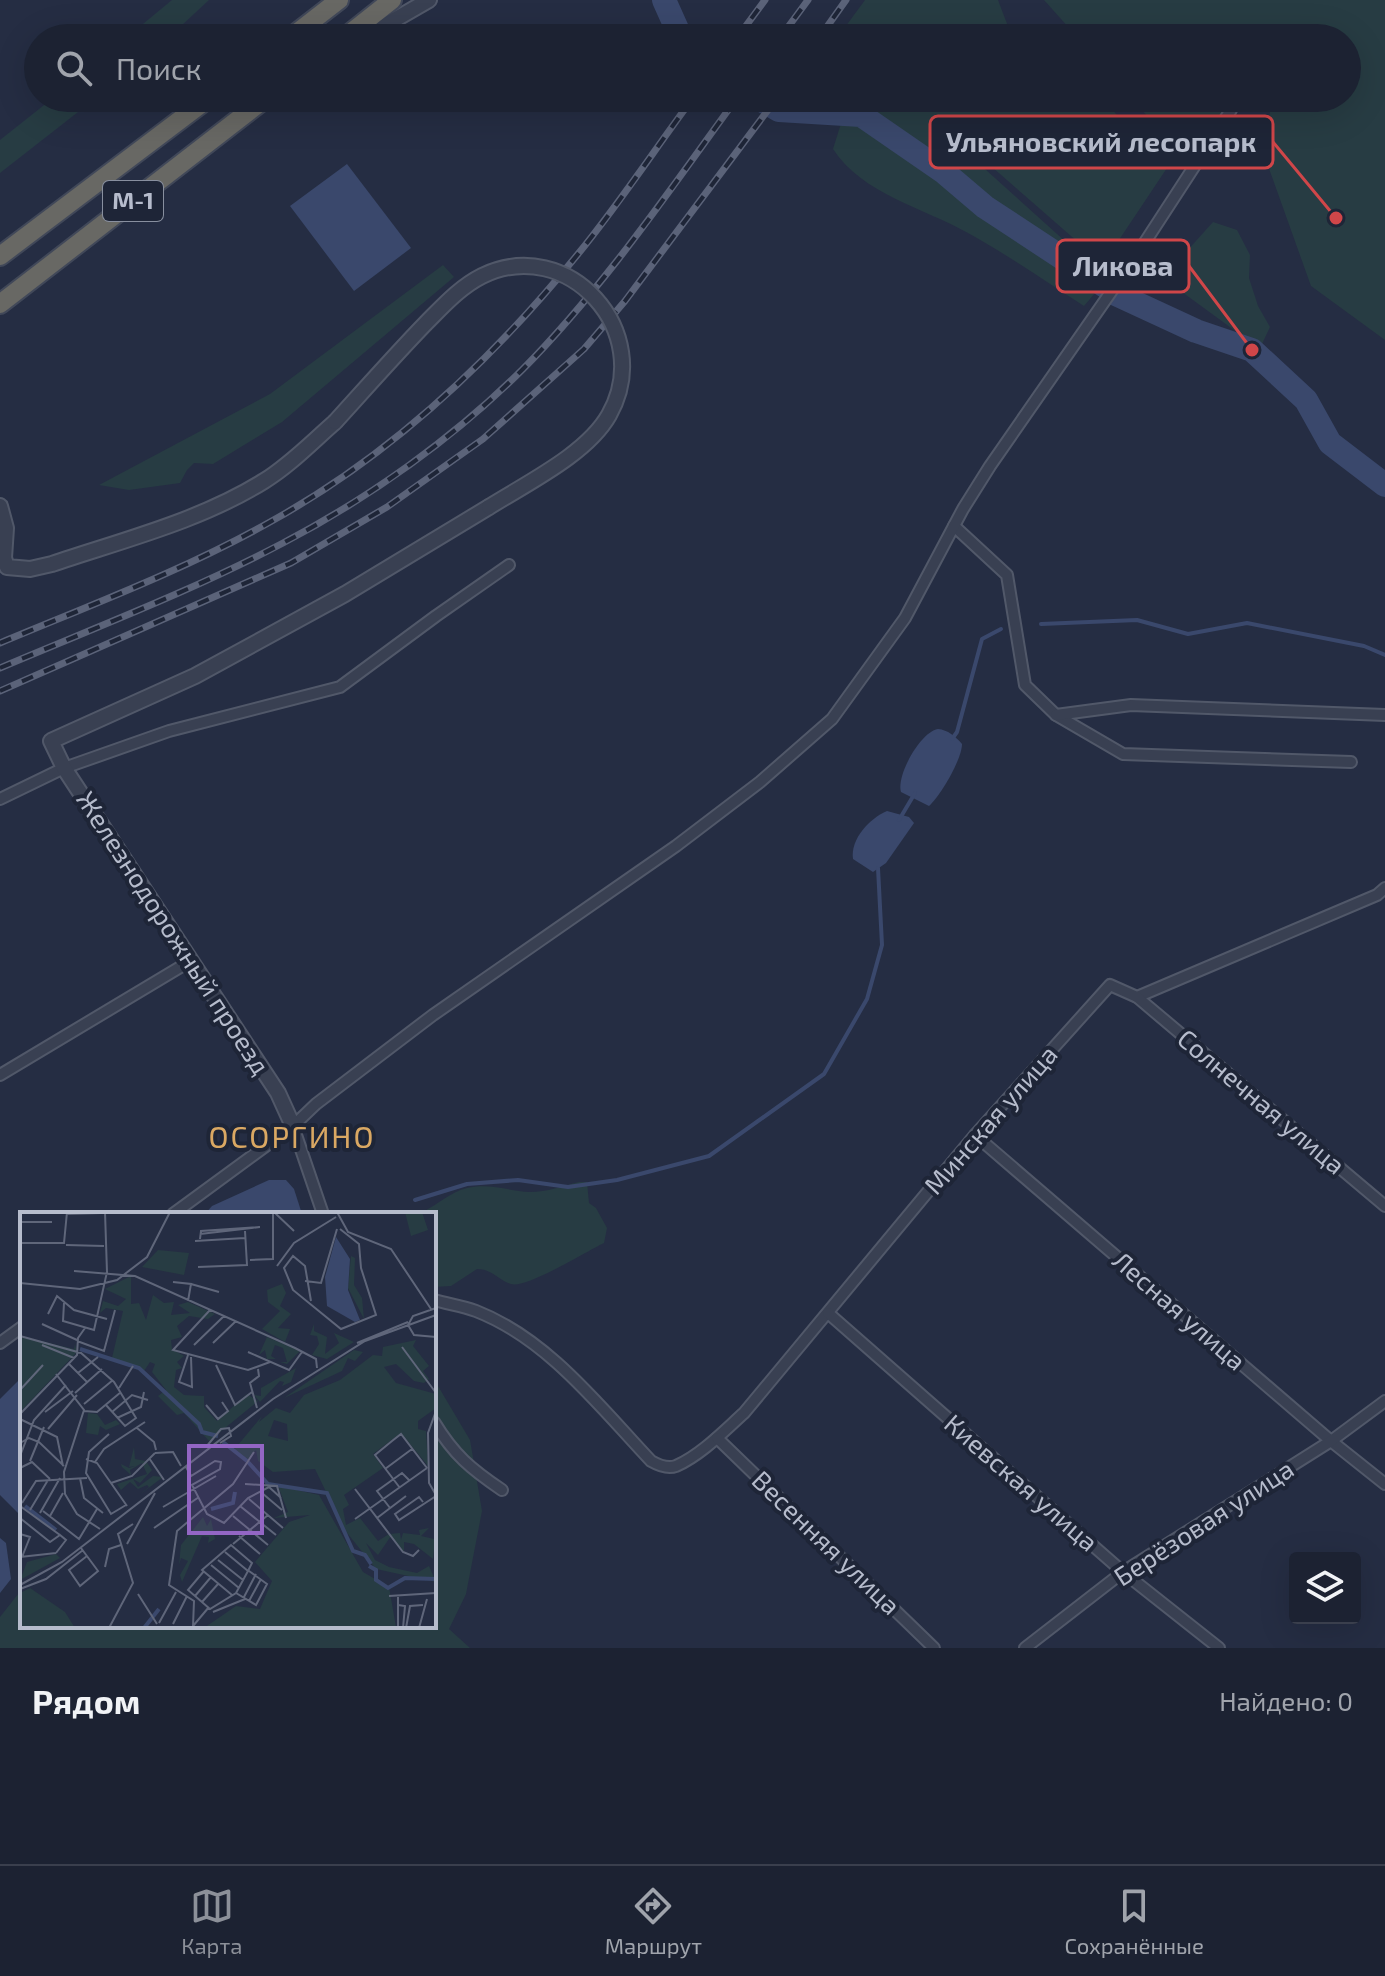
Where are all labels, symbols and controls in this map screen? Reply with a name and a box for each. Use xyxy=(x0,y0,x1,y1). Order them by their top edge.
search box xyxy=(24,24,1361,112)
icon: search xyxy=(52,46,96,90)
text: Поиск xyxy=(116,50,202,86)
callout: Ульяновский лесопарк xyxy=(930,116,1273,168)
text: Ульяновский лесопарк xyxy=(946,124,1256,158)
road number: М-1 xyxy=(103,181,163,221)
callout: Ликова xyxy=(1057,240,1189,292)
text: Ликова xyxy=(1073,248,1173,282)
street label: Железнодорожный проезд xyxy=(71,785,277,1079)
street label: Солнечная улица xyxy=(1171,1022,1352,1181)
street label: Минская улица xyxy=(917,1038,1064,1200)
district label: ОСОРГИНО xyxy=(209,1118,375,1154)
inset map xyxy=(20,1212,436,1628)
street label: Лесная улица xyxy=(1107,1244,1253,1377)
street label: Киевская улица xyxy=(938,1407,1105,1558)
street label: Берёзовая улица xyxy=(1108,1452,1299,1592)
street label: Весенняя улица xyxy=(746,1463,907,1621)
map controls xyxy=(1289,1552,1361,1624)
button: layers xyxy=(1289,1552,1361,1624)
text: Рядом xyxy=(32,1680,140,1721)
text: Найдено: 0 xyxy=(1219,1685,1353,1716)
tab: Карта xyxy=(181,1884,242,1958)
tab: Маршрут xyxy=(605,1884,702,1958)
tab: Сохранённые xyxy=(1064,1884,1204,1958)

